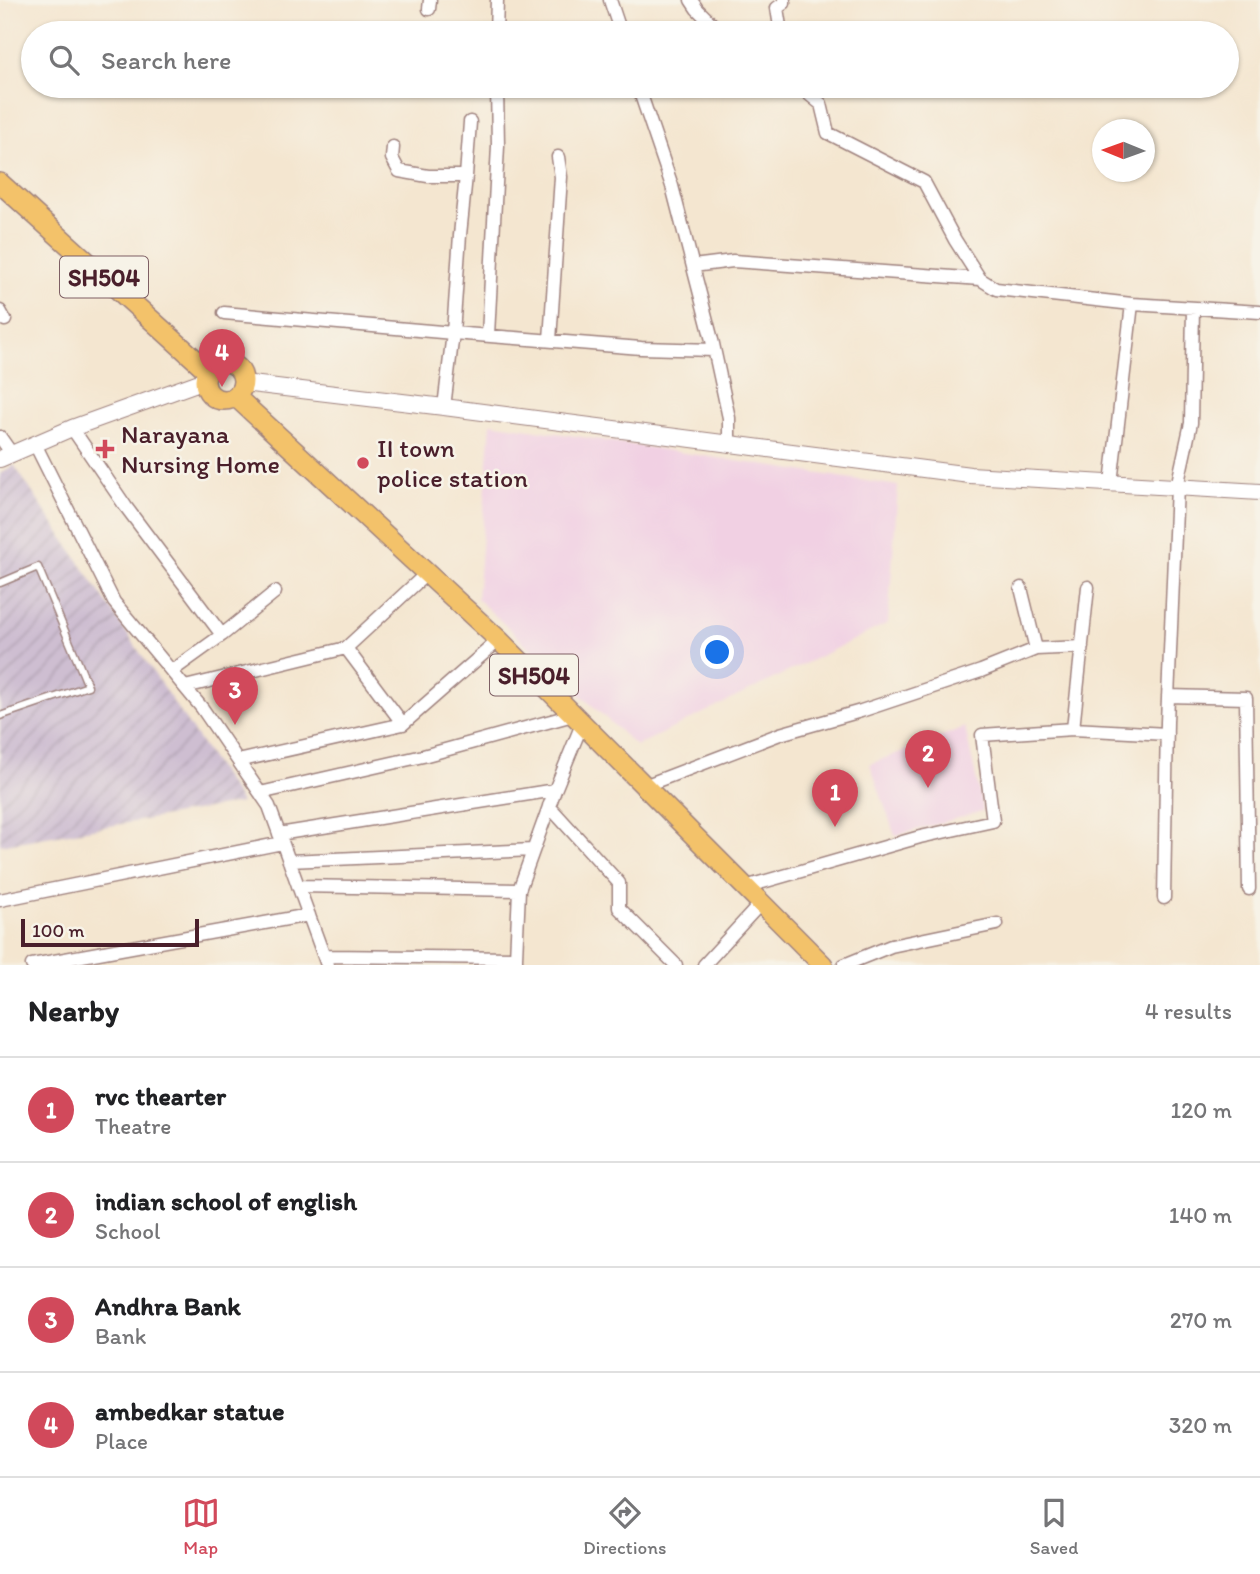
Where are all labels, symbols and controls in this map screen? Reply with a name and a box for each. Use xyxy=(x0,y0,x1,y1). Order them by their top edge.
search box xyxy=(21,21,1239,98)
icon: search xyxy=(45,41,83,79)
text: Search here xyxy=(101,44,231,76)
north arrow xyxy=(1092,119,1155,182)
road number: SH504 xyxy=(60,256,148,298)
pin: 4 xyxy=(199,329,245,387)
place label: Narayana Nursing Home xyxy=(121,418,280,480)
place label: II town police station xyxy=(377,432,528,494)
marker: Narayana Nursing Home xyxy=(95,439,115,459)
marker: II town police station xyxy=(355,455,371,471)
your location xyxy=(700,635,734,669)
road number: SH504 xyxy=(490,654,578,696)
pin: 3 xyxy=(212,667,258,725)
pin: 2 xyxy=(905,730,951,788)
pin: 1 xyxy=(812,769,858,827)
scale bar xyxy=(21,916,200,948)
text: 100 m xyxy=(32,919,84,942)
text: Nearby xyxy=(28,992,119,1029)
text: 4 results xyxy=(1145,997,1232,1025)
text: rvc thearter xyxy=(95,1080,226,1112)
text: 1 xyxy=(46,1096,56,1124)
text: 120 m xyxy=(1171,1096,1232,1124)
text: Theatre xyxy=(95,1112,171,1140)
text: indian school of english xyxy=(95,1185,357,1217)
text: 2 xyxy=(45,1201,57,1229)
text: 140 m xyxy=(1169,1201,1232,1229)
text: School xyxy=(95,1217,160,1245)
text: Andhra Bank xyxy=(95,1290,241,1322)
text: 3 xyxy=(45,1306,57,1334)
text: 270 m xyxy=(1170,1306,1232,1334)
text: Bank xyxy=(95,1322,147,1350)
text: ambedkar statue xyxy=(95,1395,285,1427)
text: 4 xyxy=(44,1411,58,1439)
text: 320 m xyxy=(1169,1411,1232,1439)
text: Place xyxy=(95,1427,148,1455)
tab: Map xyxy=(182,1494,220,1559)
tab: Directions xyxy=(583,1494,667,1559)
tab: Saved xyxy=(1030,1494,1078,1559)

